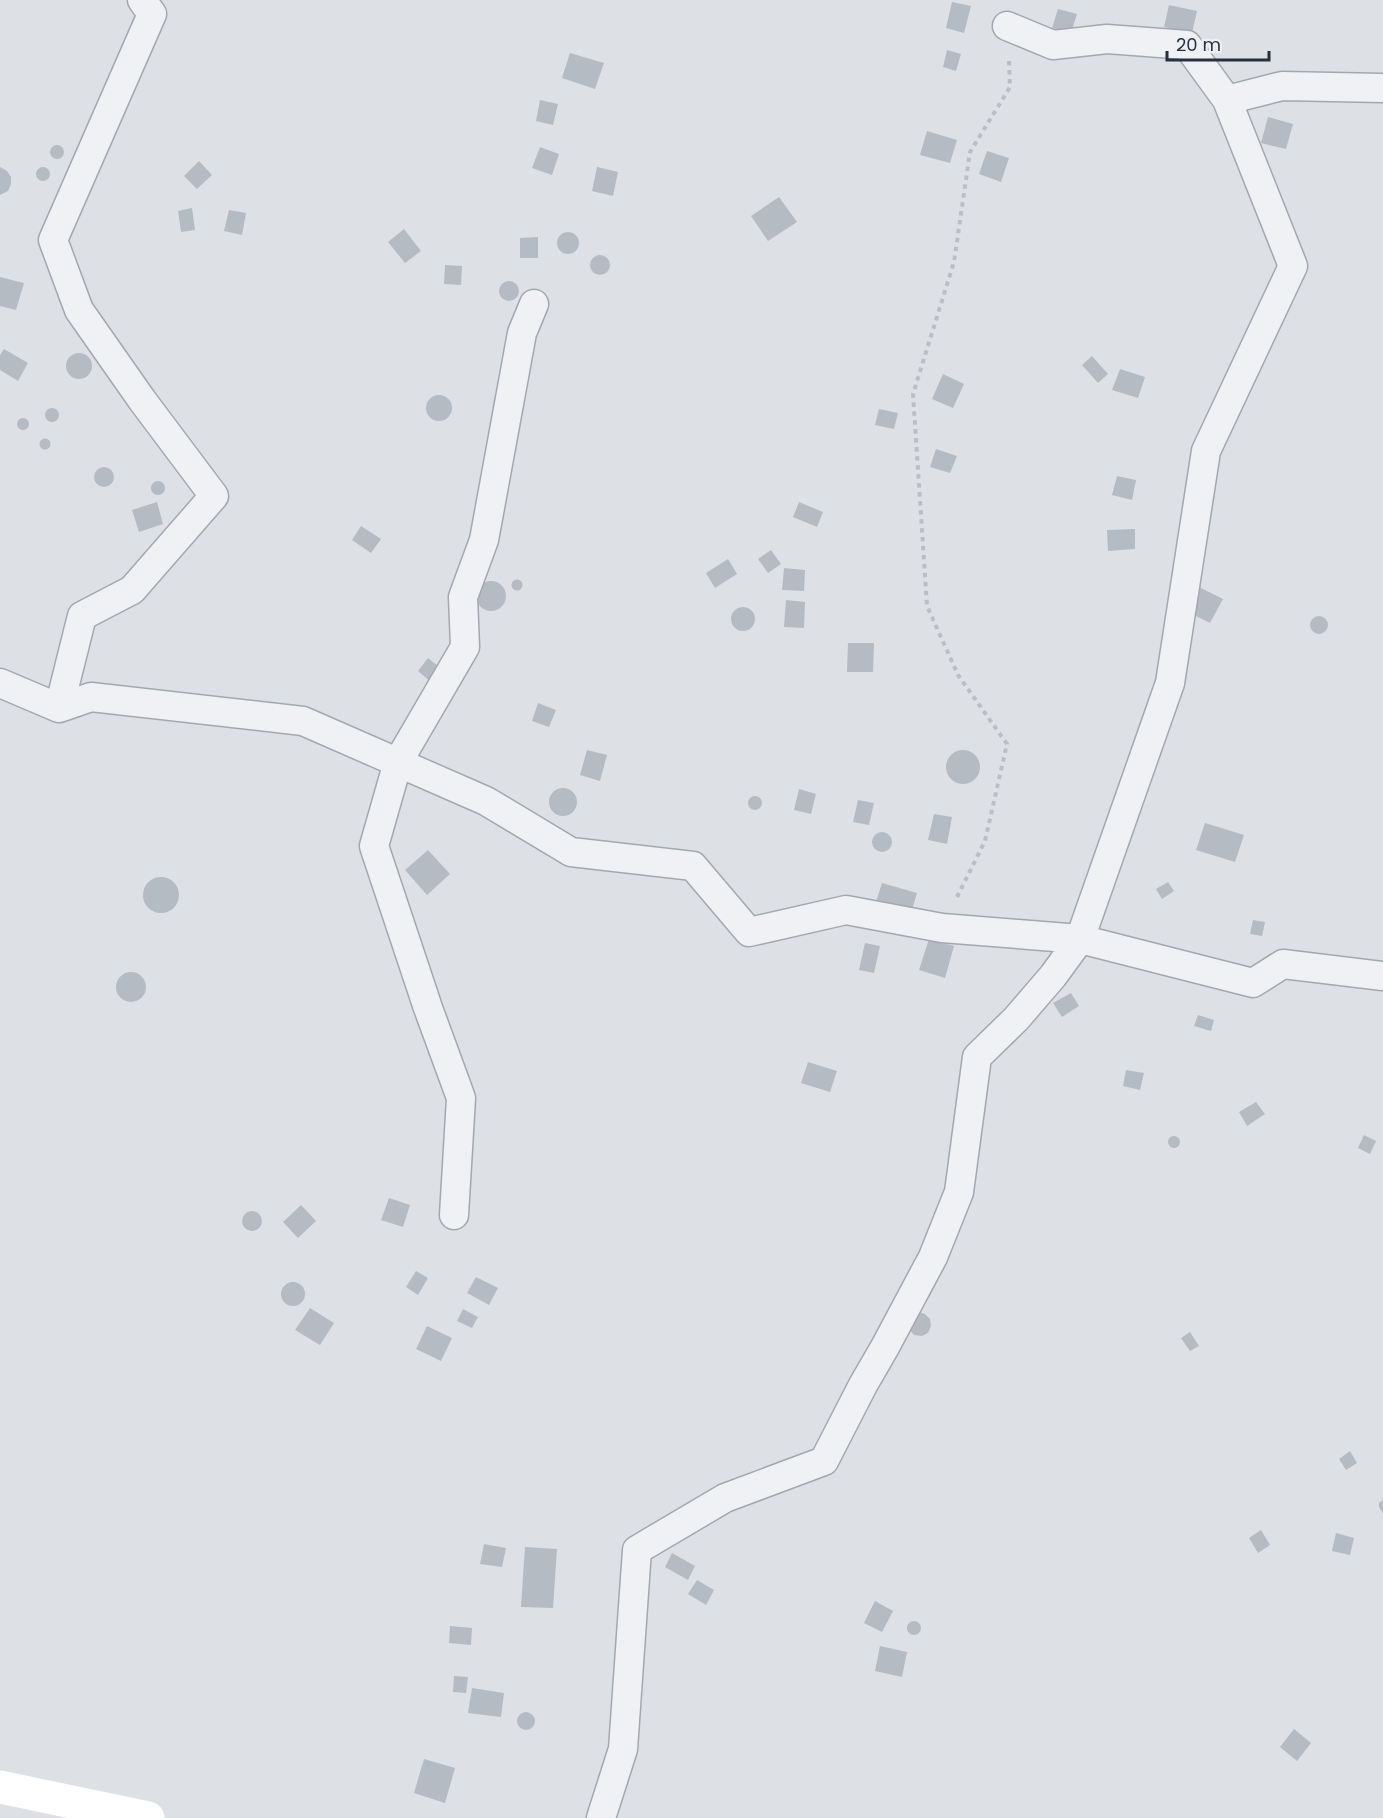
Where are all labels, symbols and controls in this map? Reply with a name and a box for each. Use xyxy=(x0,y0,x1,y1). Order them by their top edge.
scale bar xyxy=(1167,24,1269,62)
text: 20 m xyxy=(1176,32,1221,57)

